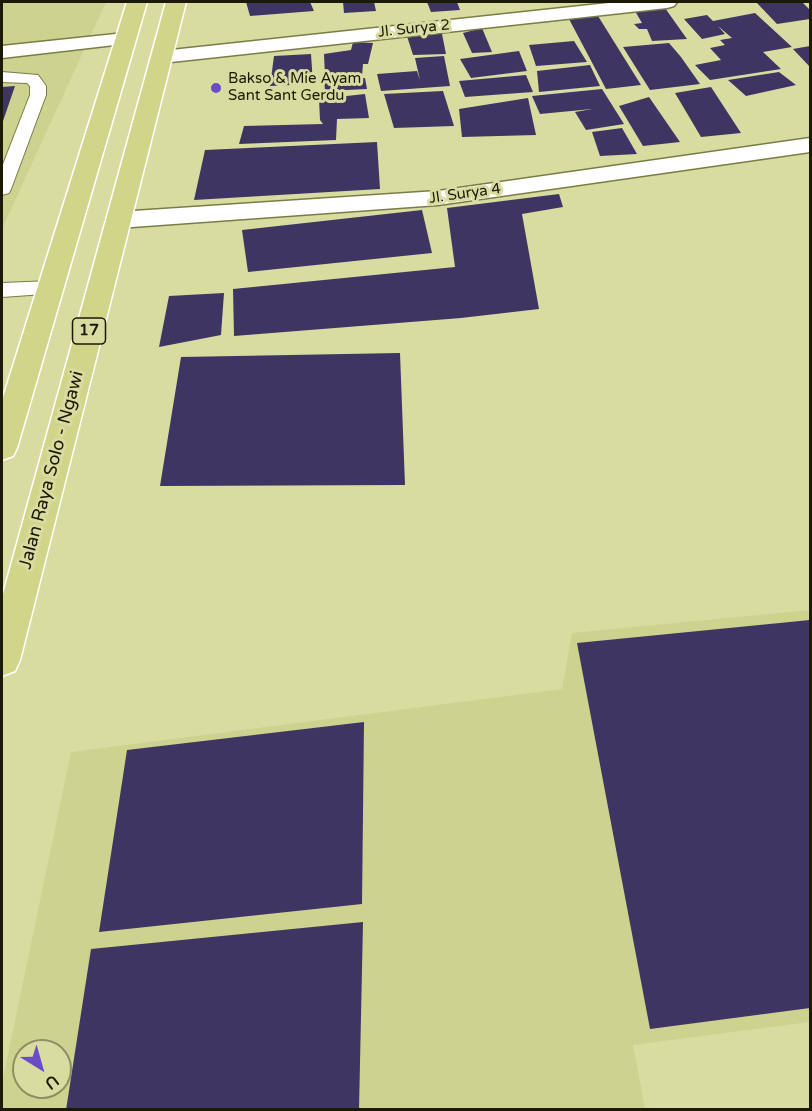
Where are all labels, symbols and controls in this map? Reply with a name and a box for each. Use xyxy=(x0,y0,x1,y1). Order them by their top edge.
street label: Jl. Surya 2 xyxy=(377,16,451,42)
place label: Bakso & Mie Ayam Sant Sant Gerdu xyxy=(228,70,361,105)
marker: Bakso & Mie Ayam Sant Sant Gerdu xyxy=(209,81,223,95)
street label: Jl. Surya 4 xyxy=(428,180,502,208)
road number: 17 xyxy=(72,318,106,344)
street label: Jalan Raya Solo - Ngawi xyxy=(15,369,89,571)
north arrow xyxy=(12,1039,72,1099)
text: U xyxy=(41,1070,63,1093)

